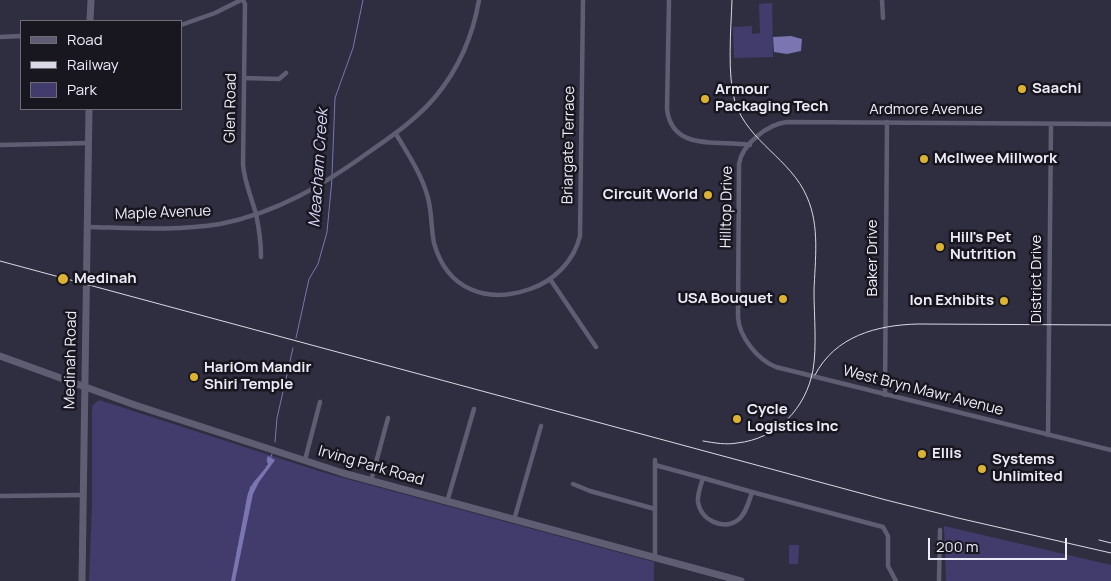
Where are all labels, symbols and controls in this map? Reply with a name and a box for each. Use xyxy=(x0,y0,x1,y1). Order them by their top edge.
legend xyxy=(20,20,182,110)
text: Road xyxy=(67,29,103,50)
text: Railway xyxy=(67,54,119,75)
street label: Glen Road xyxy=(221,73,241,143)
text: Park xyxy=(67,79,97,100)
place label: Saachi xyxy=(1032,80,1081,98)
place label: Armour Packaging Tech xyxy=(715,81,828,116)
marker: Saachi xyxy=(1016,83,1028,95)
street label: Briargate Terrace xyxy=(559,86,579,204)
marker: Armour Packaging Tech xyxy=(699,93,711,105)
street label: Ardmore Avenue xyxy=(869,101,983,119)
water label: Meacham Creek xyxy=(305,108,333,228)
place label: McIlwee Millwork xyxy=(934,150,1057,168)
marker: McIlwee Millwork xyxy=(918,153,930,165)
street label: Hilltop Drive xyxy=(717,166,737,248)
place label: Circuit World xyxy=(603,186,698,204)
marker: Circuit World xyxy=(702,189,714,201)
street label: Maple Avenue xyxy=(114,202,212,224)
street label: Baker Drive xyxy=(864,219,882,297)
place label: Hill's Pet Nutrition xyxy=(950,229,1016,264)
street label: District Drive xyxy=(1028,235,1046,323)
marker: Hill's Pet Nutrition xyxy=(934,241,946,253)
place label: Medinah xyxy=(74,270,137,288)
marker: Medinah xyxy=(56,272,70,286)
place label: USA Bouquet xyxy=(677,290,773,308)
place label: Ion Exhibits xyxy=(909,292,994,310)
marker: USA Bouquet xyxy=(777,293,789,305)
marker: Ion Exhibits xyxy=(998,295,1010,307)
street label: Medinah Road xyxy=(61,311,81,409)
place label: HariOm Mandir Shiri Temple xyxy=(204,359,312,394)
street label: West Bryn Mawr Avenue xyxy=(841,362,1005,420)
marker: HariOm Mandir Shiri Temple xyxy=(188,371,200,383)
place label: Cycle Logistics Inc xyxy=(747,401,838,436)
marker: Cycle Logistics Inc xyxy=(731,413,743,425)
street label: Irving Park Road xyxy=(316,442,426,490)
place label: Ellis xyxy=(932,445,962,463)
marker: Ellis xyxy=(916,448,928,460)
place label: Systems Unlimited xyxy=(992,451,1063,486)
marker: Systems Unlimited xyxy=(976,463,988,475)
scale bar xyxy=(931,528,1070,560)
text: 200 m xyxy=(936,536,979,557)

